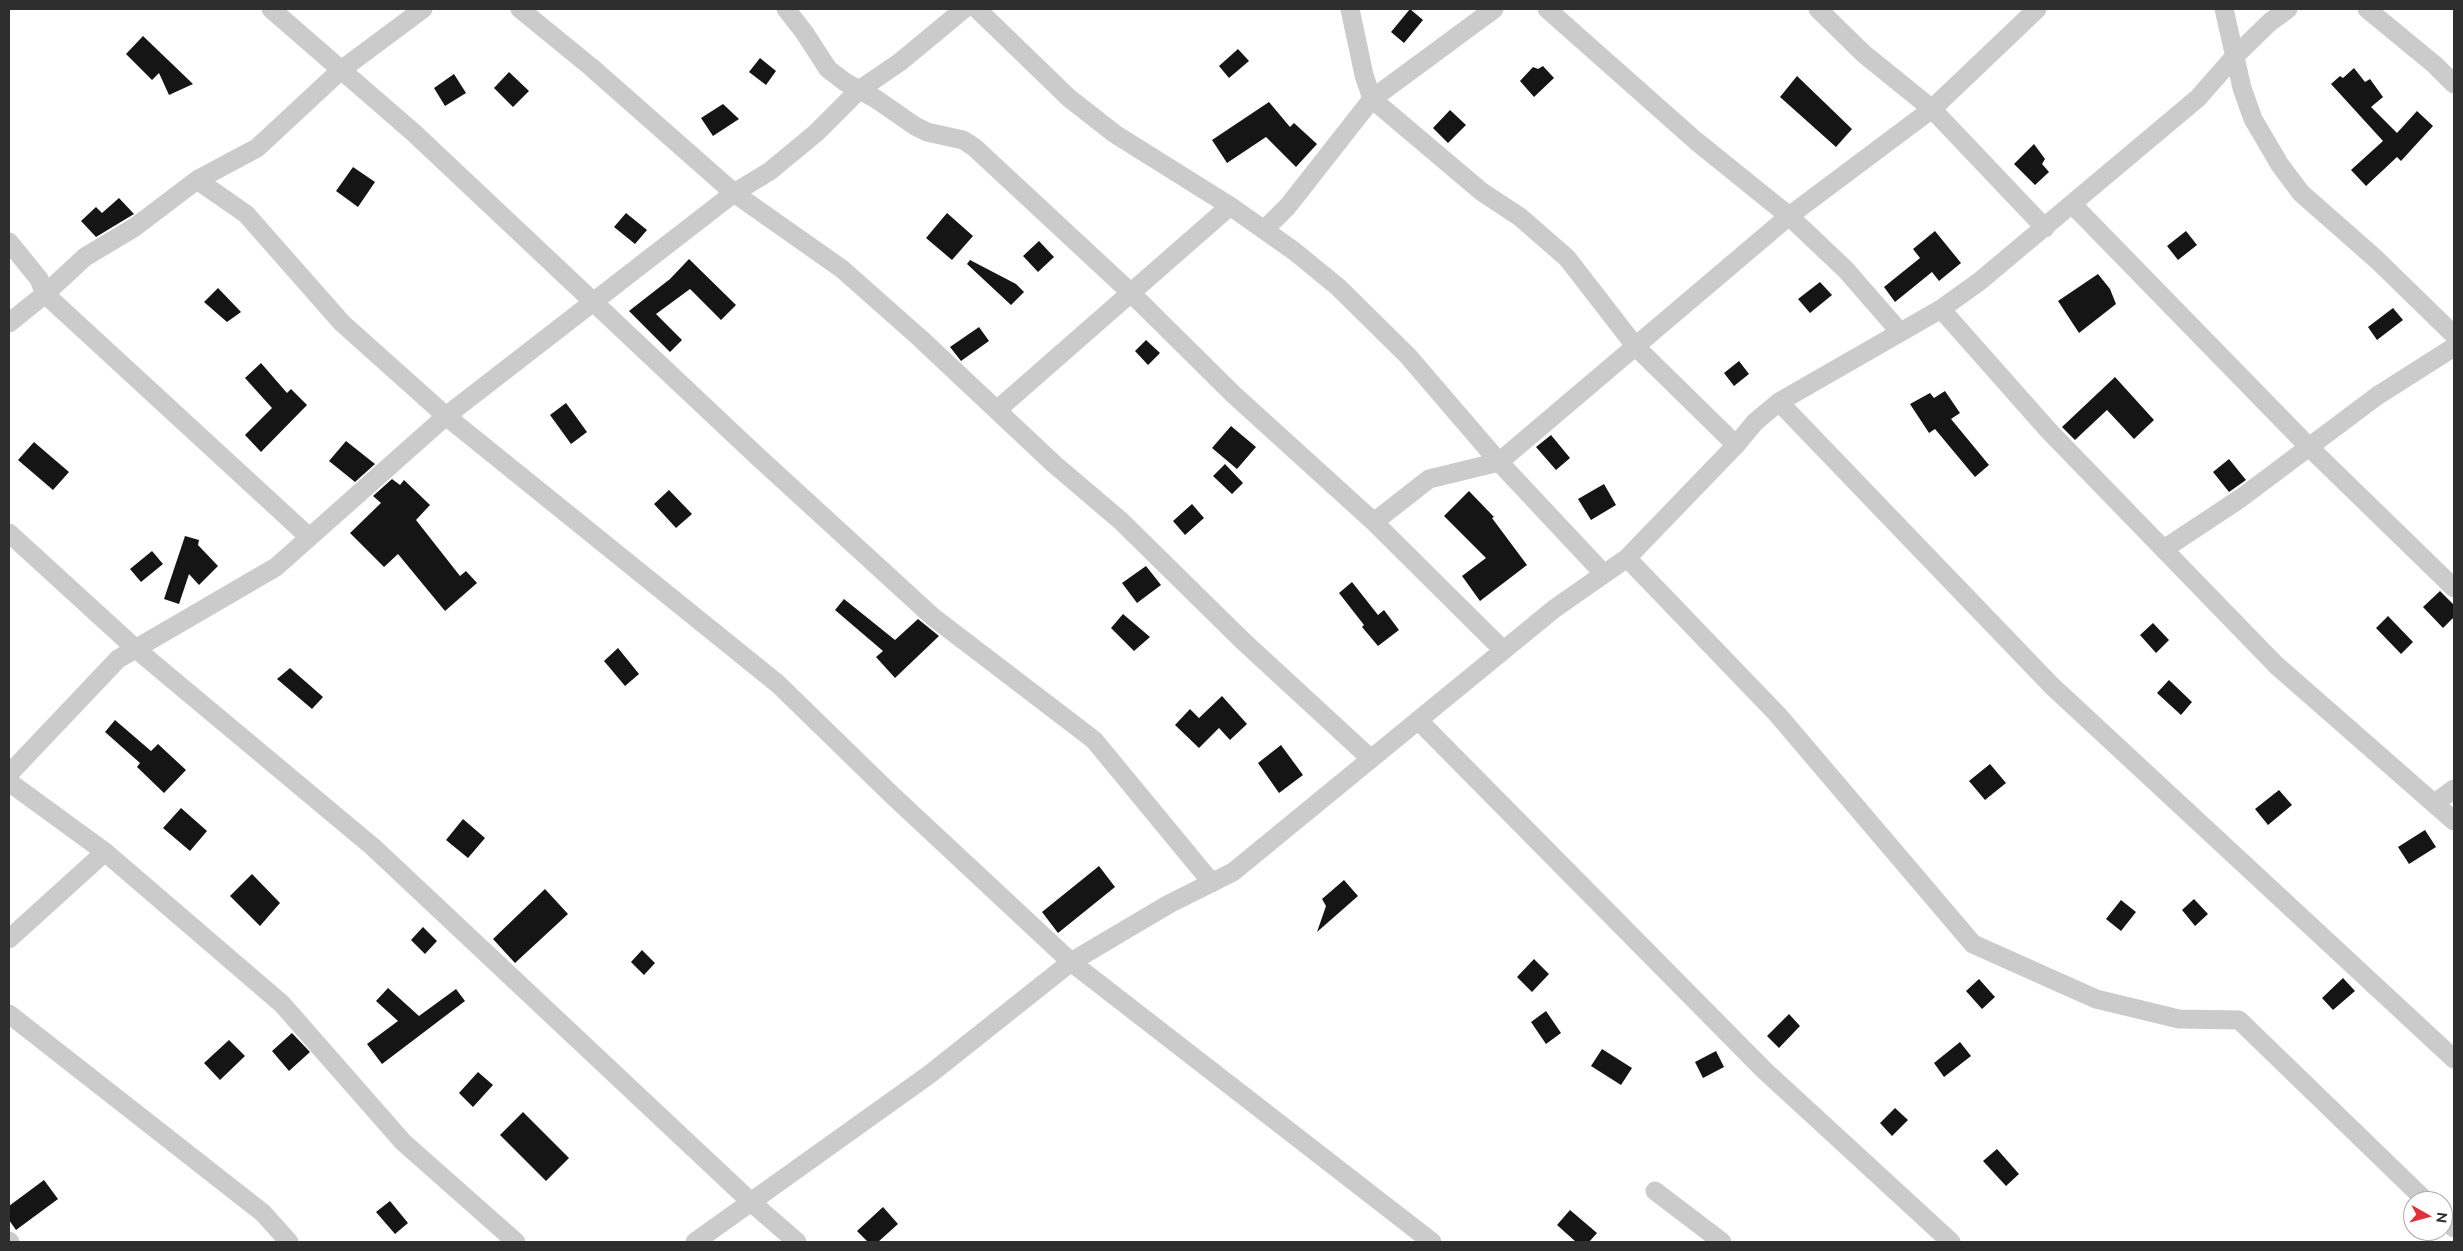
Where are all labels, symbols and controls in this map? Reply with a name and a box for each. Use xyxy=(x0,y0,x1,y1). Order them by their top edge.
north arrow xyxy=(2403,1191,2453,1241)
text: N xyxy=(2433,1211,2450,1224)

